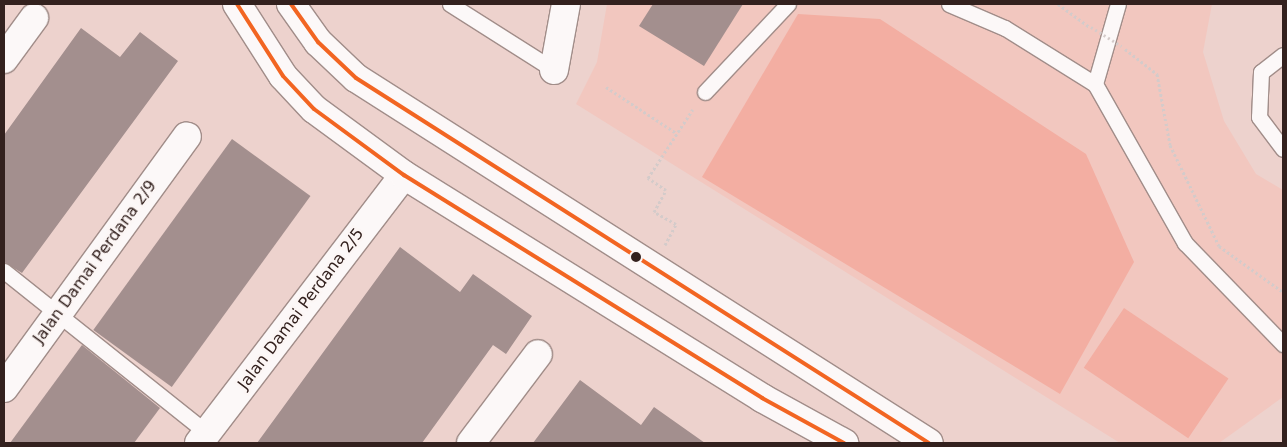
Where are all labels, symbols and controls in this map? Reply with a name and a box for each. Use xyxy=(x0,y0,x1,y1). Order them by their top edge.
street label: Jalan Damai Perdana 2/9 xyxy=(29,177,161,347)
street label: Jalan Damai Perdana 2/5 xyxy=(234,225,368,393)
unlabelled marker xyxy=(631,252,641,262)

